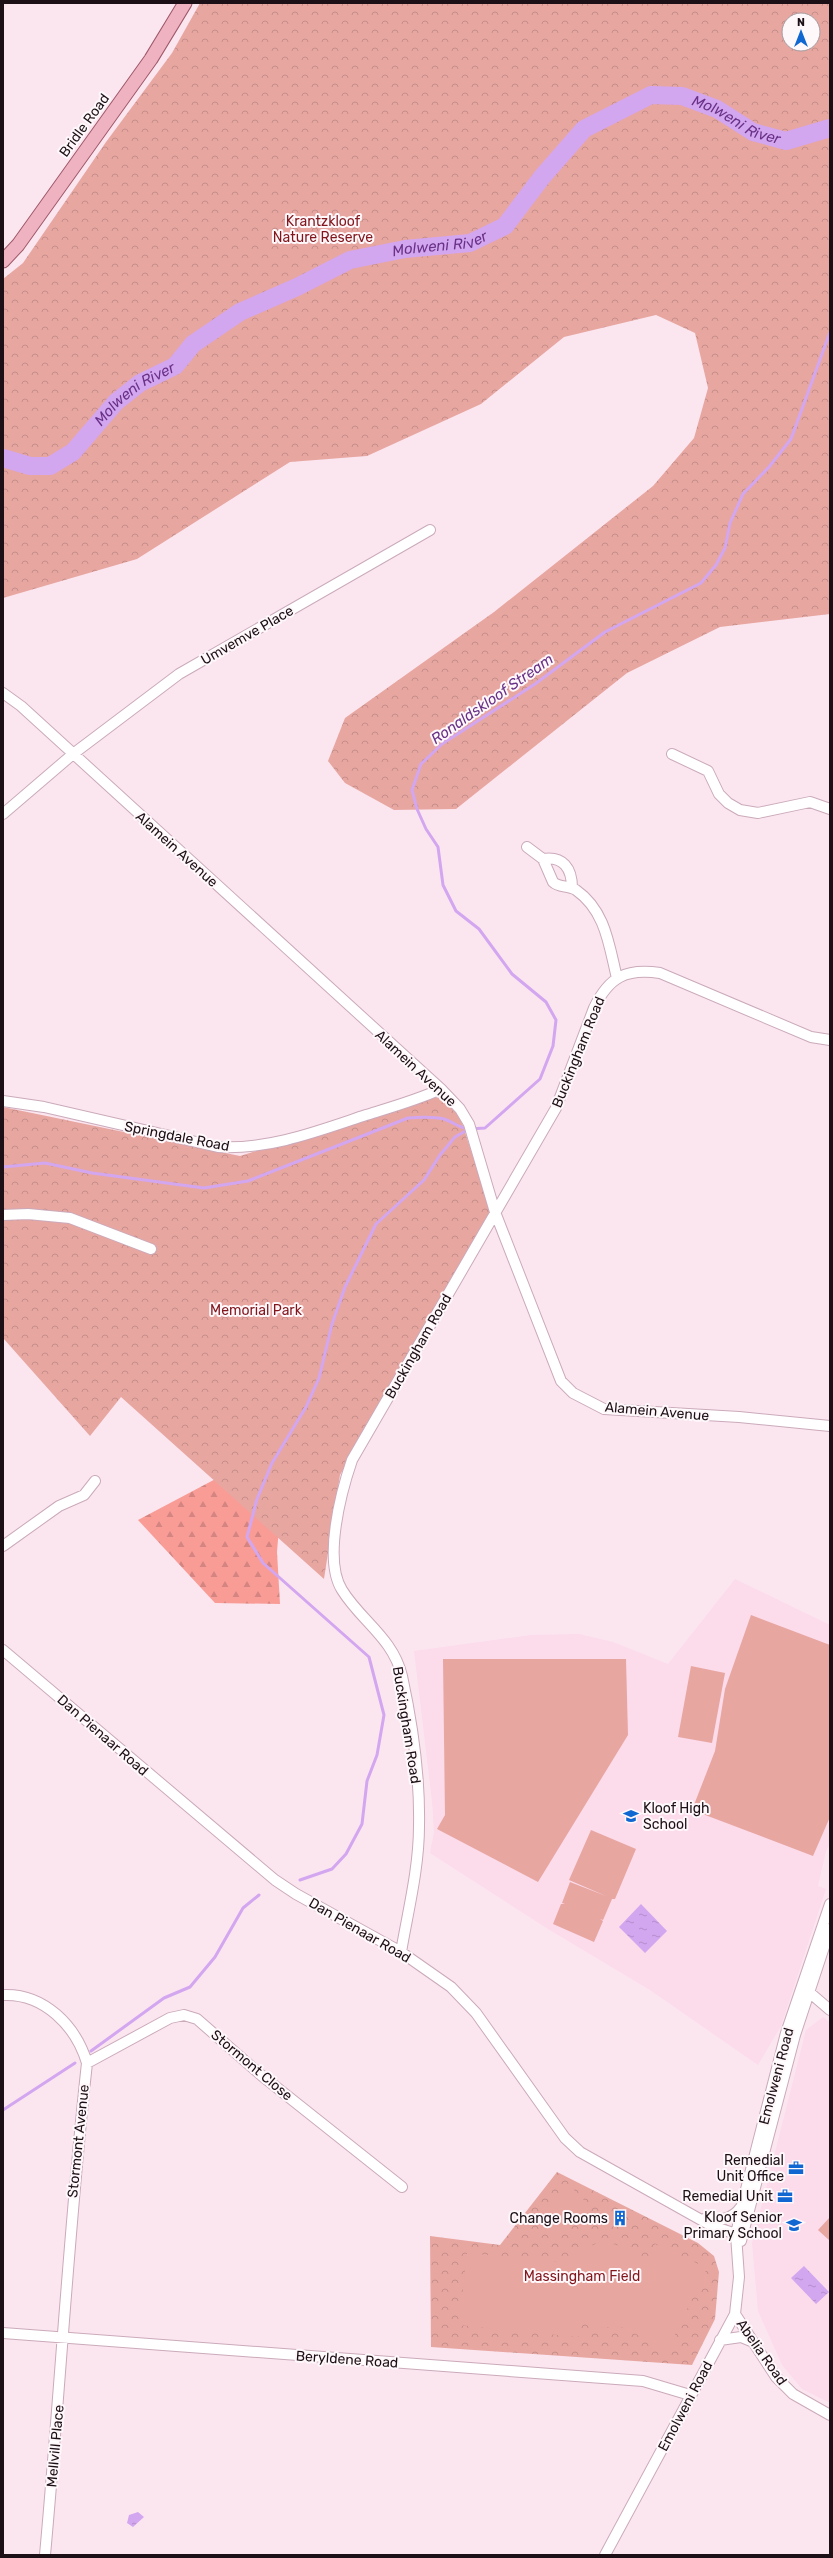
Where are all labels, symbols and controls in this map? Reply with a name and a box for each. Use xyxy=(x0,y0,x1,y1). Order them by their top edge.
north arrow xyxy=(781,12,821,52)
text: N xyxy=(797,16,805,29)
street label: Bridle Road xyxy=(56,90,113,160)
water label: Molweni River xyxy=(690,92,784,148)
park label: Krantzkloof Nature Reserve xyxy=(273,213,373,246)
water label: Molweni River xyxy=(391,226,492,260)
water label: Molweni River xyxy=(91,358,179,429)
street label: Umvemve Place xyxy=(198,602,297,669)
water label: Ronaldskloof Stream xyxy=(427,650,557,748)
street label: Alamein Avenue xyxy=(132,808,221,891)
street label: Buckingham Road xyxy=(548,994,608,1110)
street label: Alamein Avenue xyxy=(372,1026,460,1110)
street label: Springdale Road xyxy=(123,1118,231,1155)
street label: Buckingham Road xyxy=(382,1291,455,1402)
park label: Memorial Park xyxy=(210,1302,303,1319)
street label: Alamein Avenue xyxy=(604,1398,710,1425)
street label: Buckingham Road xyxy=(389,1665,424,1785)
street label: Dan Pienaar Road xyxy=(54,1691,152,1780)
place label: Kloof High School xyxy=(643,1800,710,1833)
school or university icon: Kloof High School xyxy=(622,1807,640,1825)
street label: Dan Pienaar Road xyxy=(306,1894,414,1967)
street label: Stormont Close xyxy=(208,2026,296,2104)
street label: Emolweni Road xyxy=(755,2026,798,2126)
street label: Stormont Avenue xyxy=(64,2083,93,2199)
place label: Remedial Unit Office xyxy=(716,2152,784,2185)
office icon: Remedial Unit Office xyxy=(787,2159,805,2177)
office icon: Remedial Unit xyxy=(776,2187,794,2205)
place label: Remedial Unit xyxy=(682,2188,774,2205)
building icon: Change Rooms xyxy=(611,2209,629,2227)
place label: Kloof Senior Primary School xyxy=(684,2209,783,2242)
place label: Change Rooms xyxy=(510,2210,608,2227)
school or university icon: Kloof Senior Primary School xyxy=(785,2216,803,2234)
park label: Massingham Field xyxy=(524,2268,640,2285)
street label: Abelia Road xyxy=(733,2316,791,2389)
street label: Beryldene Road xyxy=(295,2347,399,2372)
street label: Emolweni Road xyxy=(655,2358,716,2454)
street label: Mellvill Place xyxy=(43,2404,68,2488)

